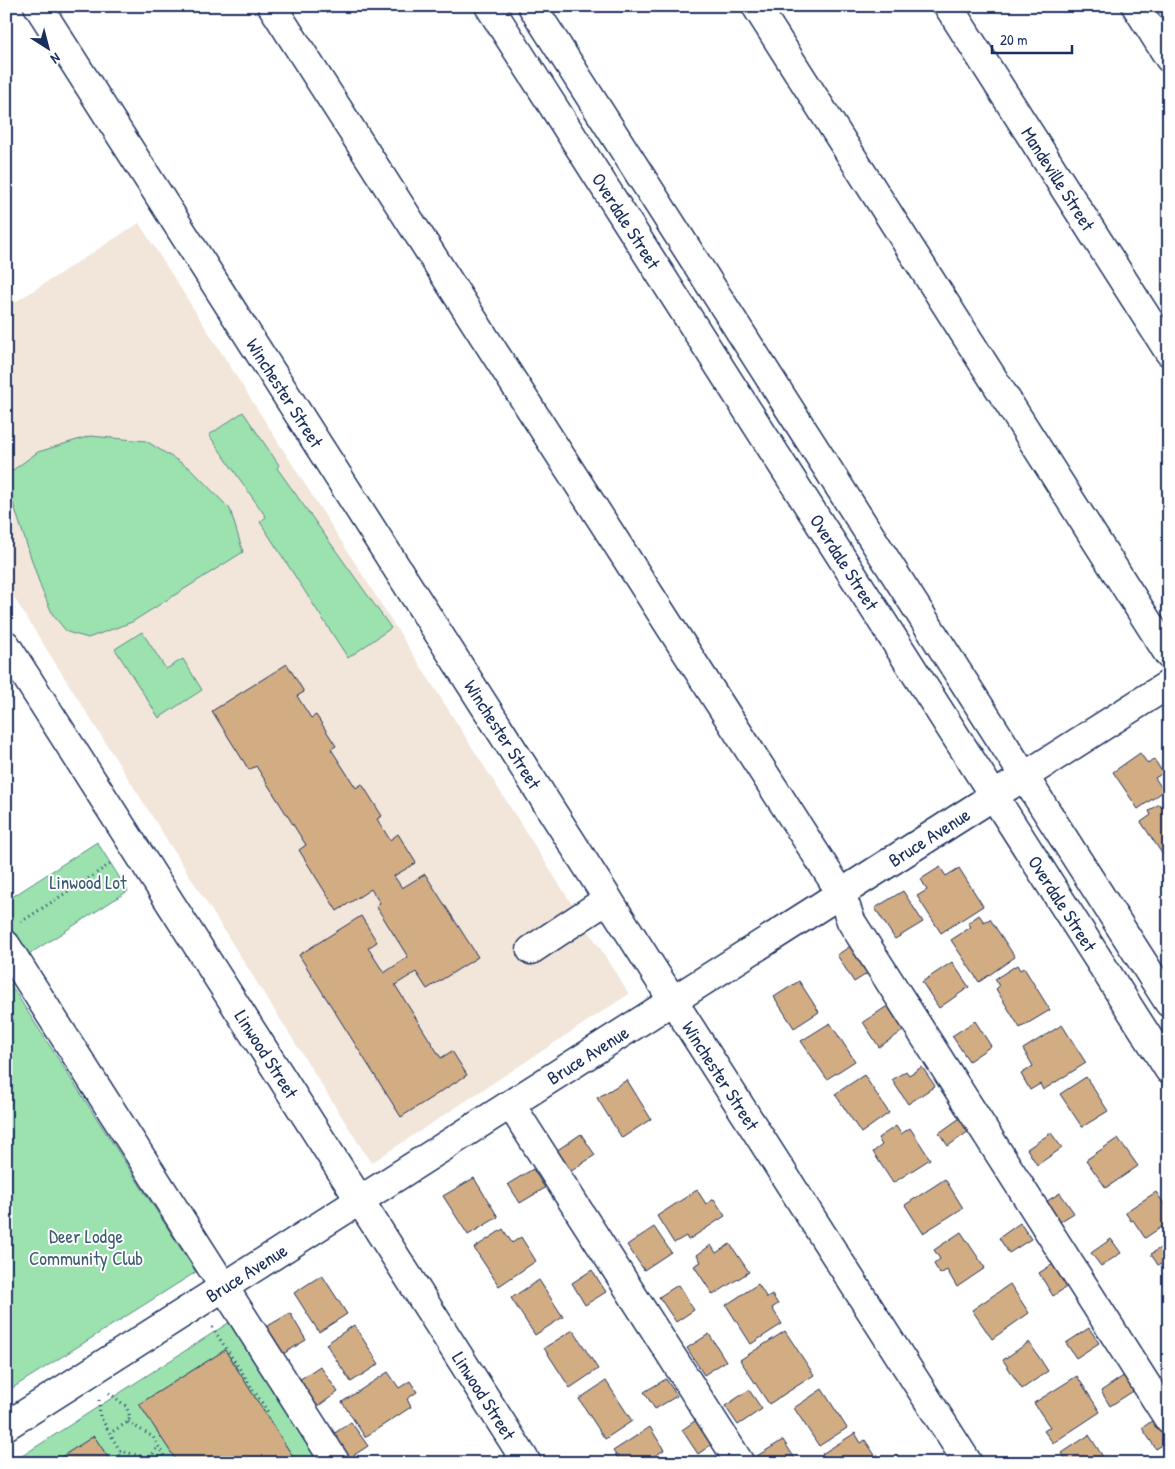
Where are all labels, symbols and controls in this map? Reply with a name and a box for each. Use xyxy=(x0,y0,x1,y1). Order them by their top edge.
north arrow xyxy=(22,22,72,72)
scale bar xyxy=(992,22,1072,54)
text: 20 m xyxy=(1000,29,1027,50)
text: N xyxy=(47,49,65,69)
street label: Mandeville Street xyxy=(1015,122,1101,236)
street label: Overdale Street xyxy=(586,168,667,274)
street label: Winchester Street xyxy=(240,333,330,453)
street label: Overdale Street xyxy=(804,509,885,616)
street label: Winchester Street xyxy=(458,675,548,794)
street label: Bruce Avenue xyxy=(883,801,975,873)
street label: Overdale Street xyxy=(1022,850,1103,957)
park label: Linwood Lot xyxy=(49,869,127,895)
street label: Linwood Street xyxy=(229,1005,305,1104)
street label: Winchester Street xyxy=(676,1016,766,1136)
street label: Bruce Avenue xyxy=(542,1019,634,1091)
park label: Deer Lodge Community Club xyxy=(29,1223,143,1271)
street label: Bruce Avenue xyxy=(200,1237,292,1308)
street label: Linwood Street xyxy=(446,1346,522,1445)

